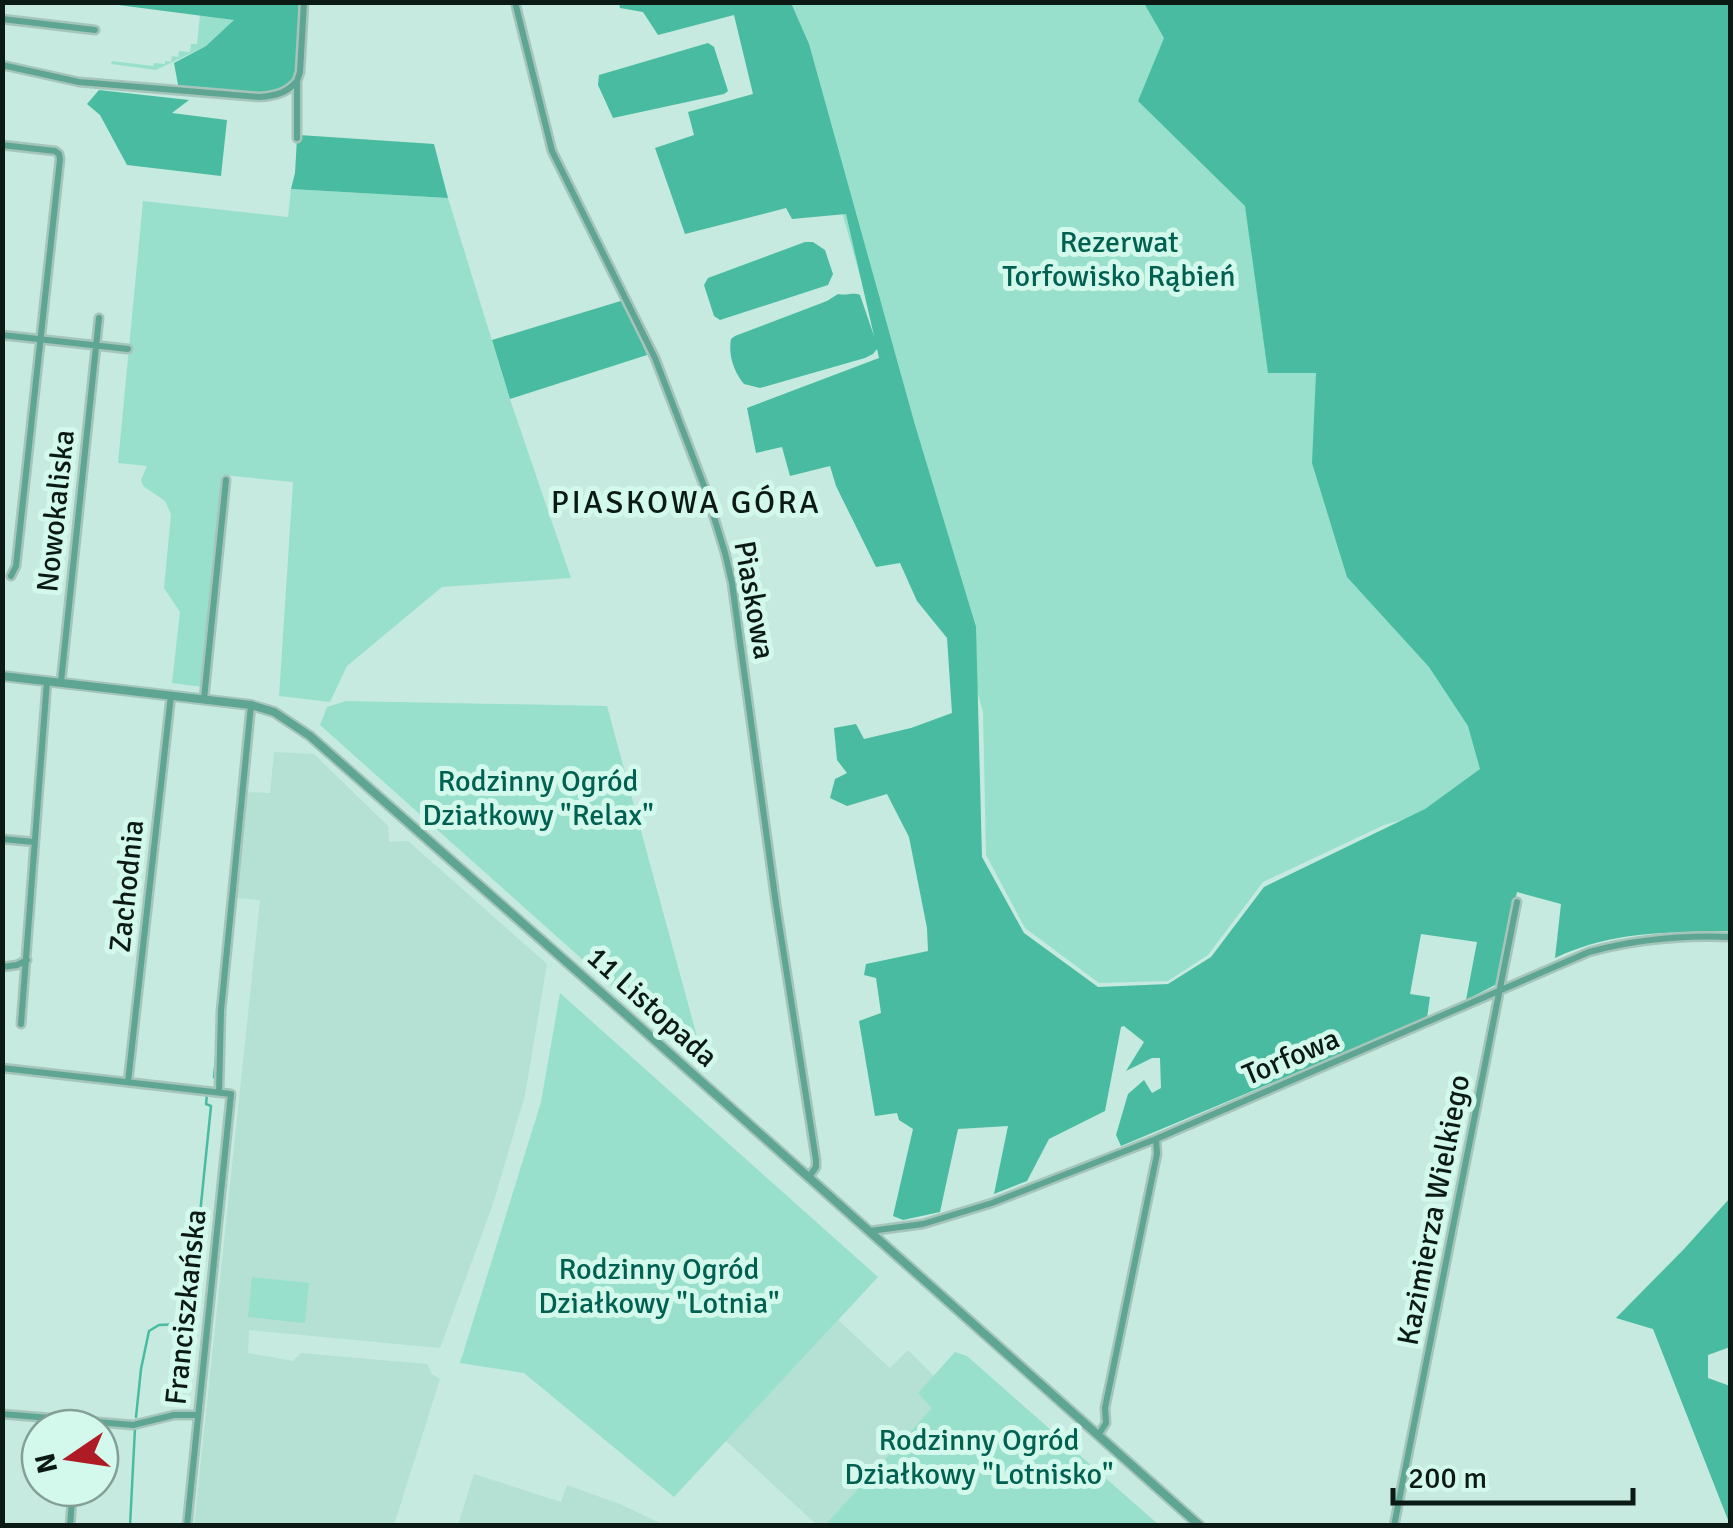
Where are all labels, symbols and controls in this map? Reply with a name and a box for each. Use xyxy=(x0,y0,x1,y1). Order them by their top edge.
park label: Rezerwat Torfowisko Rąbień xyxy=(1002,224,1236,295)
street label: Nowokaliska xyxy=(29,428,83,594)
district label: PIASKOWA GÓRA xyxy=(551,483,821,522)
street label: Piaskowa xyxy=(725,538,783,662)
park label: Rodzinny Ogród Działkowy "Relax" xyxy=(422,763,654,834)
street label: Zachodnia xyxy=(102,818,152,954)
street label: 11 Listopada xyxy=(579,939,725,1075)
street label: Torfowa xyxy=(1237,1020,1345,1094)
street label: Kazimierza Wielkiego xyxy=(1390,1071,1478,1349)
street label: Franciszkańska xyxy=(157,1207,215,1407)
park label: Rodzinny Ogród Działkowy "Lotnia" xyxy=(538,1251,780,1322)
north arrow xyxy=(20,1408,120,1508)
park label: Rodzinny Ogród Działkowy "Lotnisko" xyxy=(844,1422,1114,1493)
scale bar xyxy=(1393,1443,1633,1505)
text: N xyxy=(28,1450,65,1477)
text: 200 m xyxy=(1408,1460,1487,1497)

